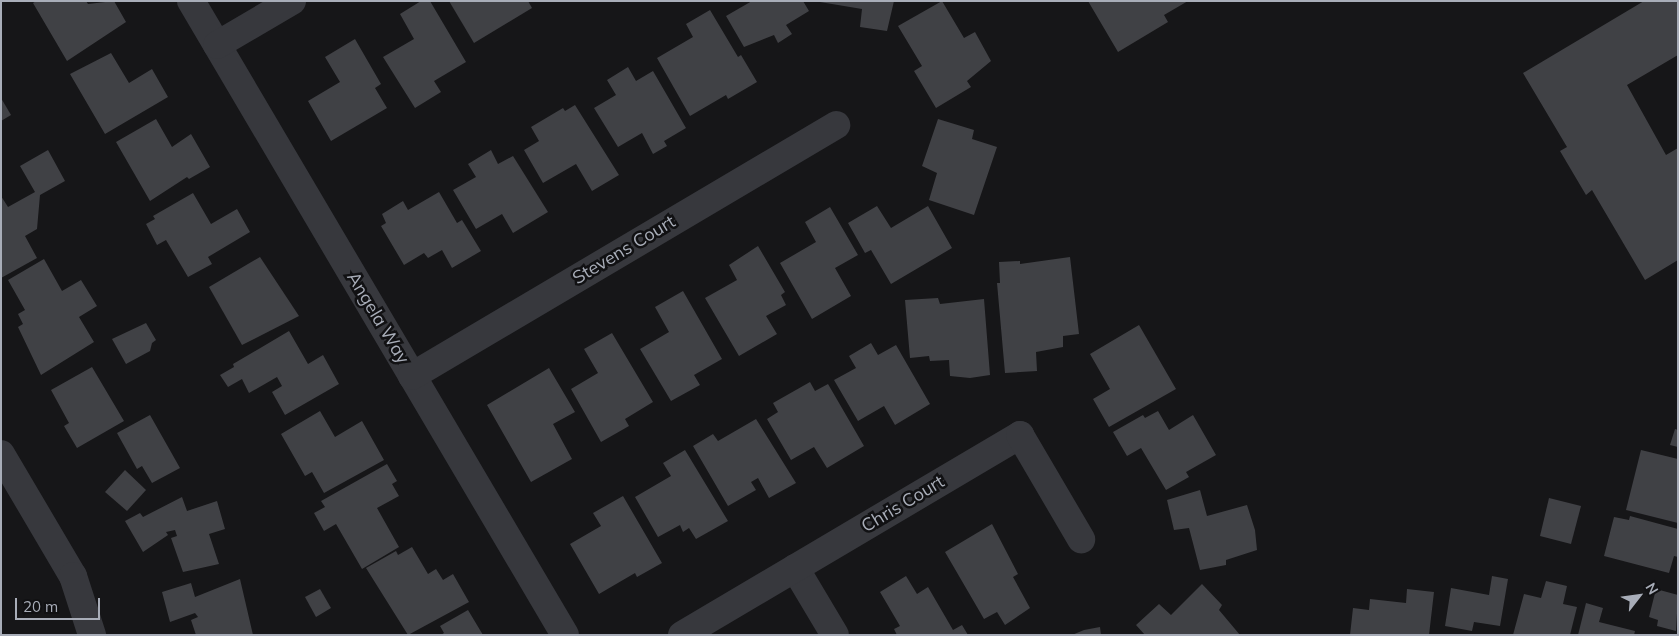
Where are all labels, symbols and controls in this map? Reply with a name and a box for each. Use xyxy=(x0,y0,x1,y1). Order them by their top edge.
street label: Stevens Court xyxy=(569,211,679,289)
street label: Angela Way xyxy=(342,268,414,368)
street label: Chris Court xyxy=(858,471,948,537)
north arrow xyxy=(1614,571,1664,621)
text: N xyxy=(1642,579,1662,598)
scale bar xyxy=(18,588,102,620)
text: 20 m xyxy=(23,597,58,616)

